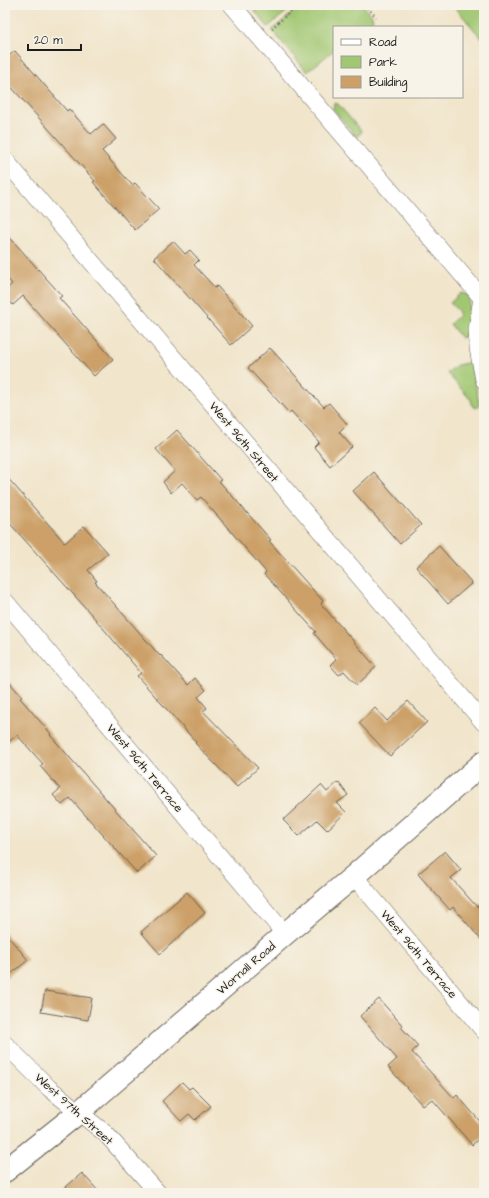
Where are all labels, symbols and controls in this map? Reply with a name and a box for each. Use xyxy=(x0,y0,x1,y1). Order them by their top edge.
scale bar xyxy=(28,26,81,52)
legend xyxy=(333,26,463,98)
text: 20 m xyxy=(34,32,63,49)
text: Road xyxy=(369,34,397,51)
text: Park xyxy=(369,54,397,71)
text: Building xyxy=(369,74,407,92)
street label: West 96th Street xyxy=(205,398,282,486)
street label: West 96th Terrace xyxy=(102,720,187,817)
street label: West 96th Terrace xyxy=(376,906,461,1003)
street label: Wornall Road xyxy=(213,938,279,999)
street label: West 97th Street xyxy=(31,1069,117,1149)

